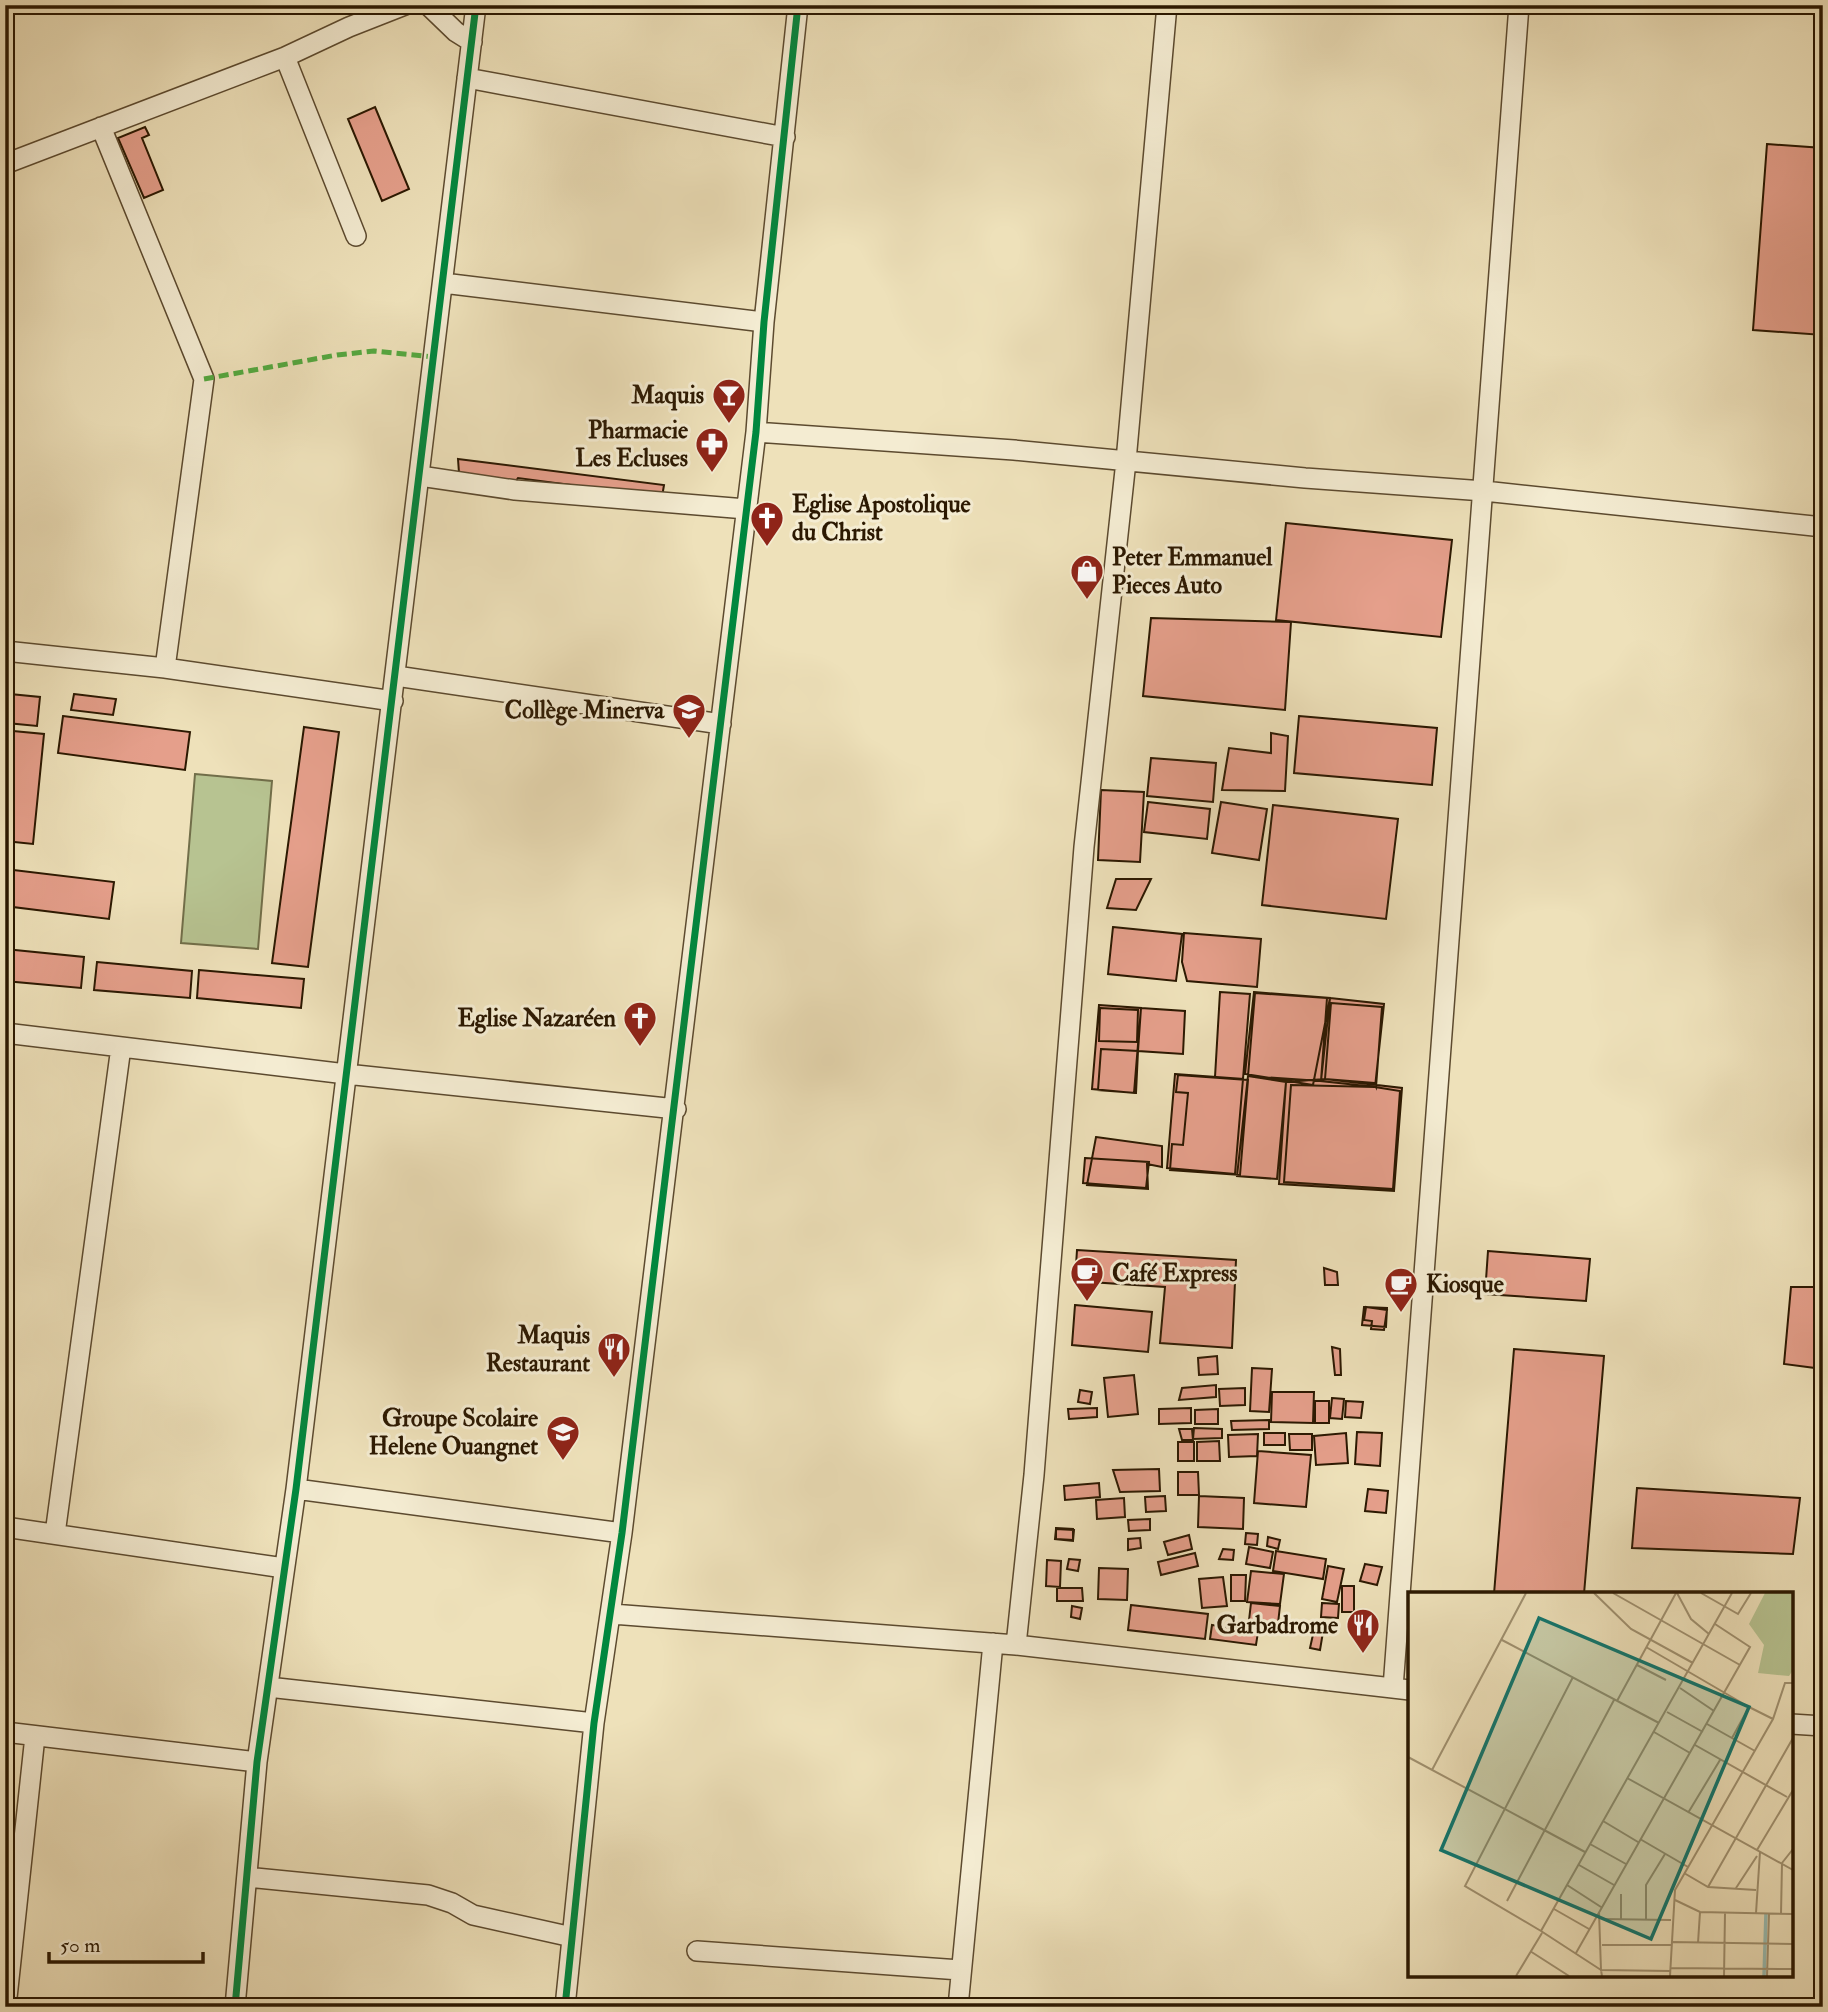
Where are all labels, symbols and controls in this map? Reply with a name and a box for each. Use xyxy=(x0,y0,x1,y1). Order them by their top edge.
bar icon: Maquis xyxy=(710,376,748,425)
place label: Maquis xyxy=(630,380,704,411)
place label: Pharmacie Les Ecluses xyxy=(575,415,688,474)
pharmacy icon: Pharmacie Les Ecluses xyxy=(693,425,731,474)
place label: Eglise Apostolique du Christ xyxy=(792,489,971,548)
church icon: Eglise Apostolique du Christ xyxy=(748,499,786,548)
place label: Peter Emmanuel Pieces Auto xyxy=(1112,542,1273,601)
shop icon: Peter Emmanuel Pieces Auto xyxy=(1068,552,1106,601)
school or university icon: Collège Minerva xyxy=(670,691,708,740)
place label: Collège Minerva xyxy=(505,695,665,726)
church icon: Eglise Nazaréen xyxy=(621,999,659,1048)
place label: Eglise Nazaréen xyxy=(457,1003,617,1034)
cafe icon: Café Express xyxy=(1068,1254,1106,1303)
place label: Café Express xyxy=(1112,1258,1237,1289)
cafe icon: Kiosque xyxy=(1382,1265,1420,1314)
place label: Kiosque xyxy=(1426,1269,1504,1300)
place label: Maquis Restaurant xyxy=(486,1320,590,1379)
restaurant icon: Maquis Restaurant xyxy=(595,1330,633,1379)
place label: Groupe Scolaire Helene Ouangnet xyxy=(369,1403,538,1462)
school or university icon: Groupe Scolaire Helene Ouangnet xyxy=(544,1413,582,1462)
inset map xyxy=(1408,1592,1793,1977)
restaurant icon: Garbadrome xyxy=(1344,1606,1382,1655)
place label: Garbadrome xyxy=(1217,1610,1338,1641)
scale bar xyxy=(49,1921,203,1965)
text: 50 m xyxy=(60,1932,101,1959)

